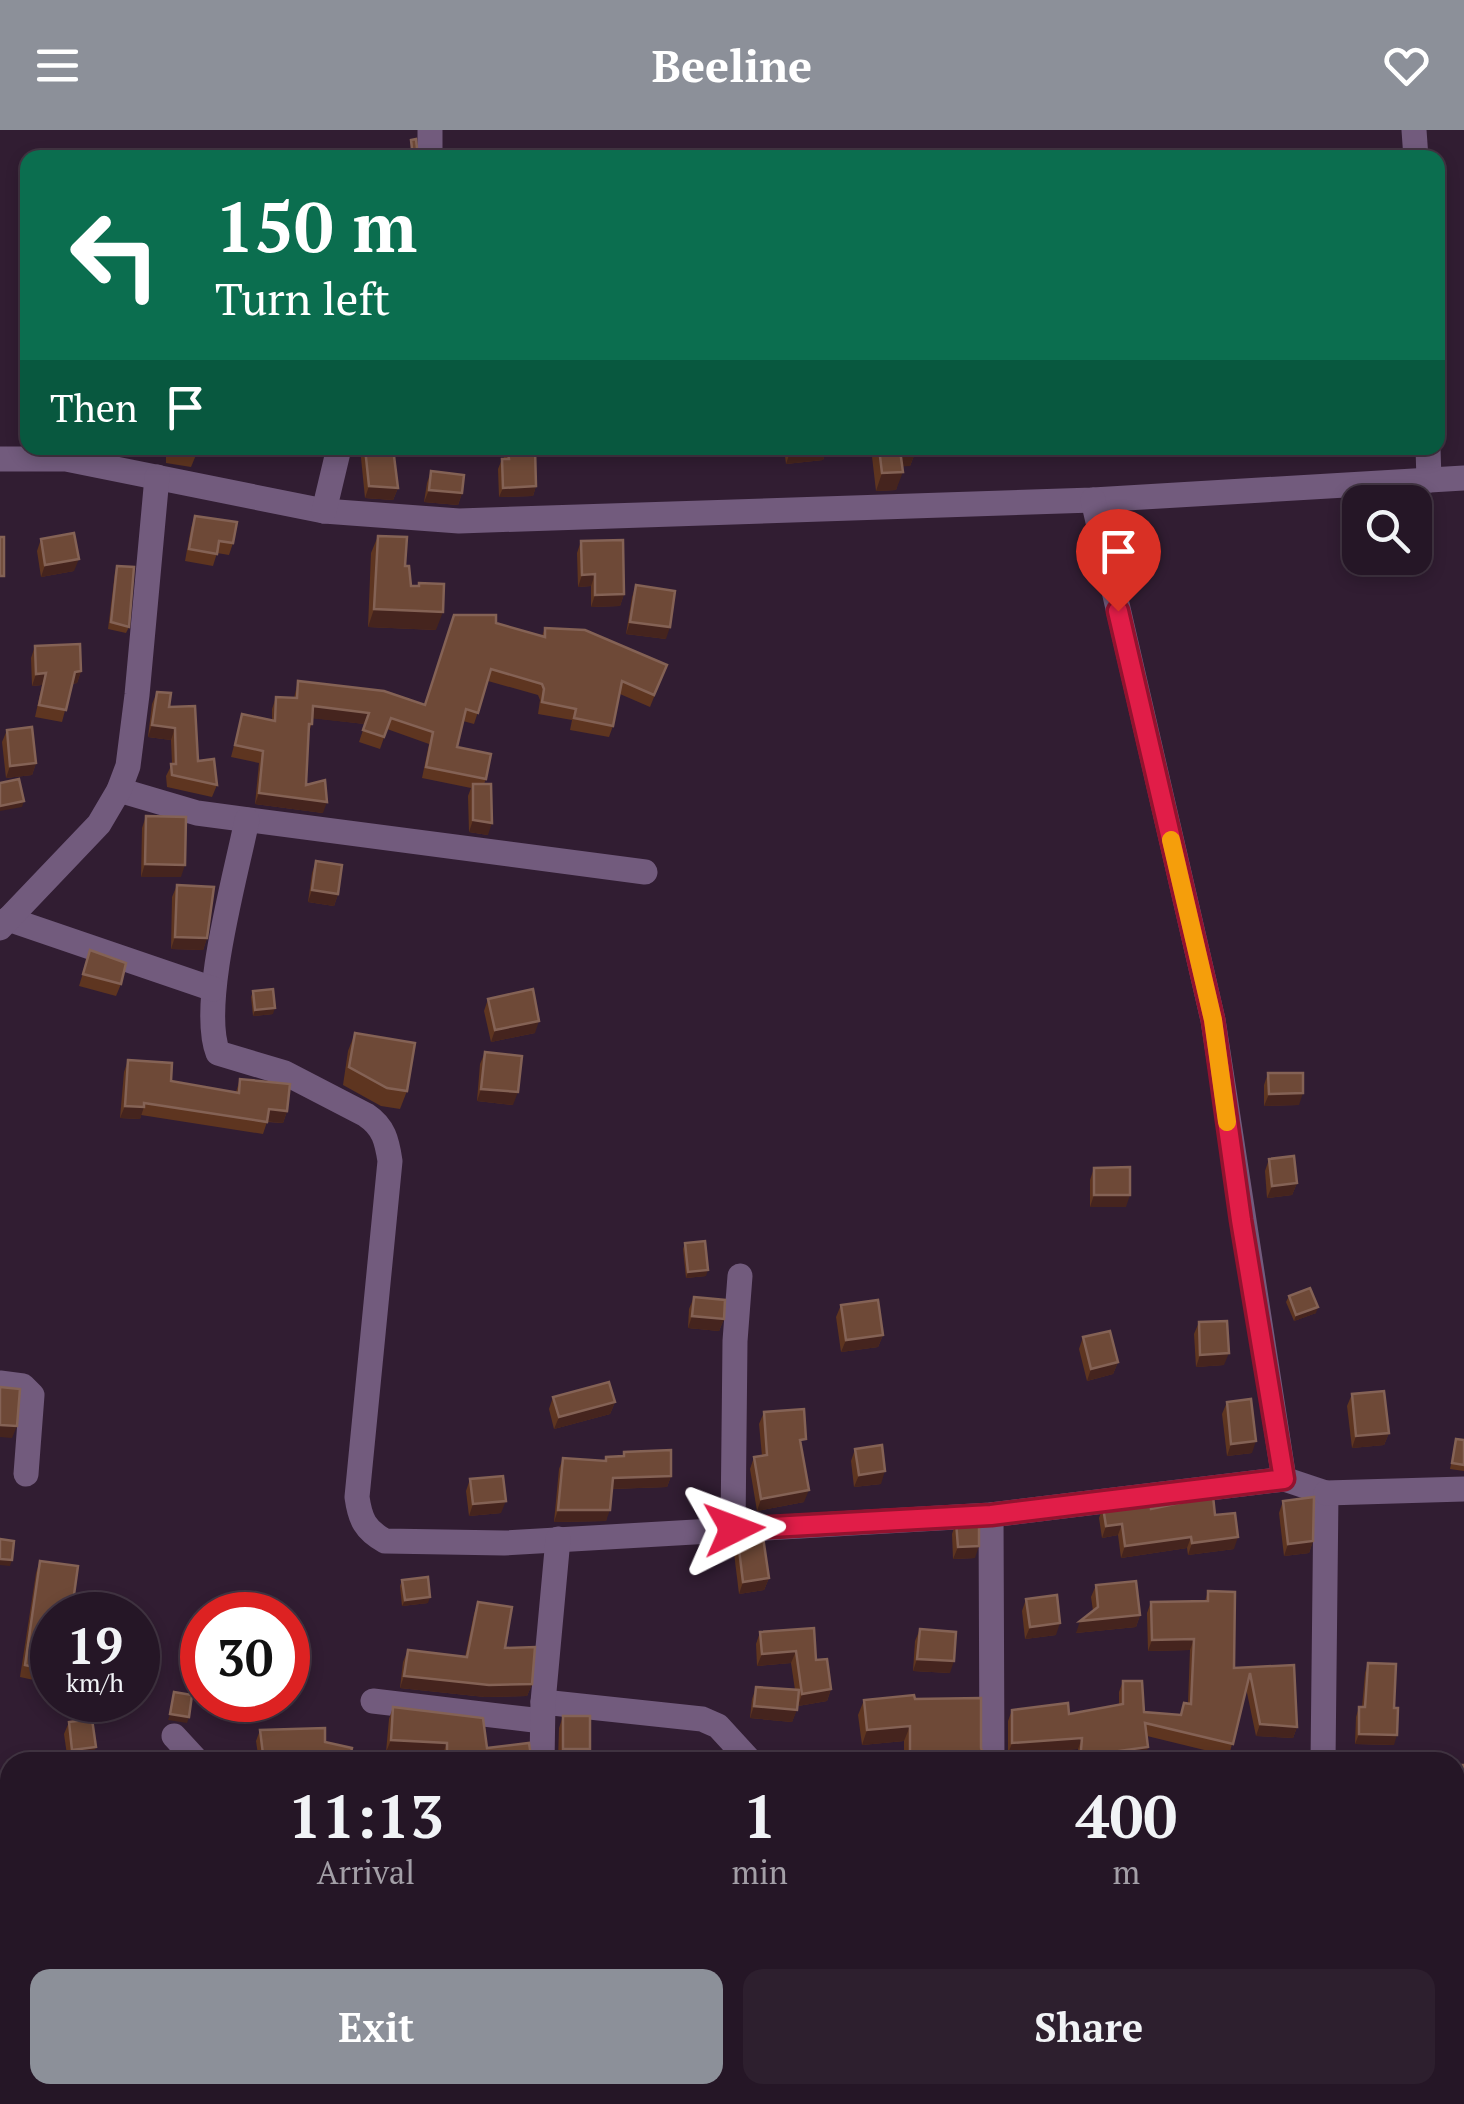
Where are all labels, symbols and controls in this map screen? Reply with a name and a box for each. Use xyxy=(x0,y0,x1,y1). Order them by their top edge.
text: Beeline xyxy=(652,35,812,95)
icon: menu xyxy=(30,38,85,93)
icon: heart xyxy=(1379,38,1434,93)
text: 150 m xyxy=(215,179,417,272)
icon: left xyxy=(50,190,180,320)
text: Turn left xyxy=(215,268,390,328)
icon: arrive xyxy=(158,380,213,435)
text: Then xyxy=(50,383,138,433)
map controls xyxy=(1342,485,1432,575)
button: search xyxy=(1342,485,1432,575)
pin xyxy=(1076,509,1161,612)
icon: arrive xyxy=(1091,524,1146,579)
position arrow xyxy=(682,1477,786,1581)
speed limit sign: 30 xyxy=(180,1592,310,1722)
text: 19 xyxy=(67,1612,123,1678)
text: km/h xyxy=(66,1666,124,1699)
text: 11:13 xyxy=(288,1776,444,1855)
text: 1 xyxy=(743,1776,777,1855)
text: 400 xyxy=(1076,1776,1177,1855)
text: Arrival xyxy=(317,1851,415,1893)
text: min xyxy=(732,1851,788,1893)
text: m xyxy=(1113,1851,1140,1893)
button: Exit xyxy=(30,1969,723,2084)
button: Share xyxy=(743,1969,1435,2084)

